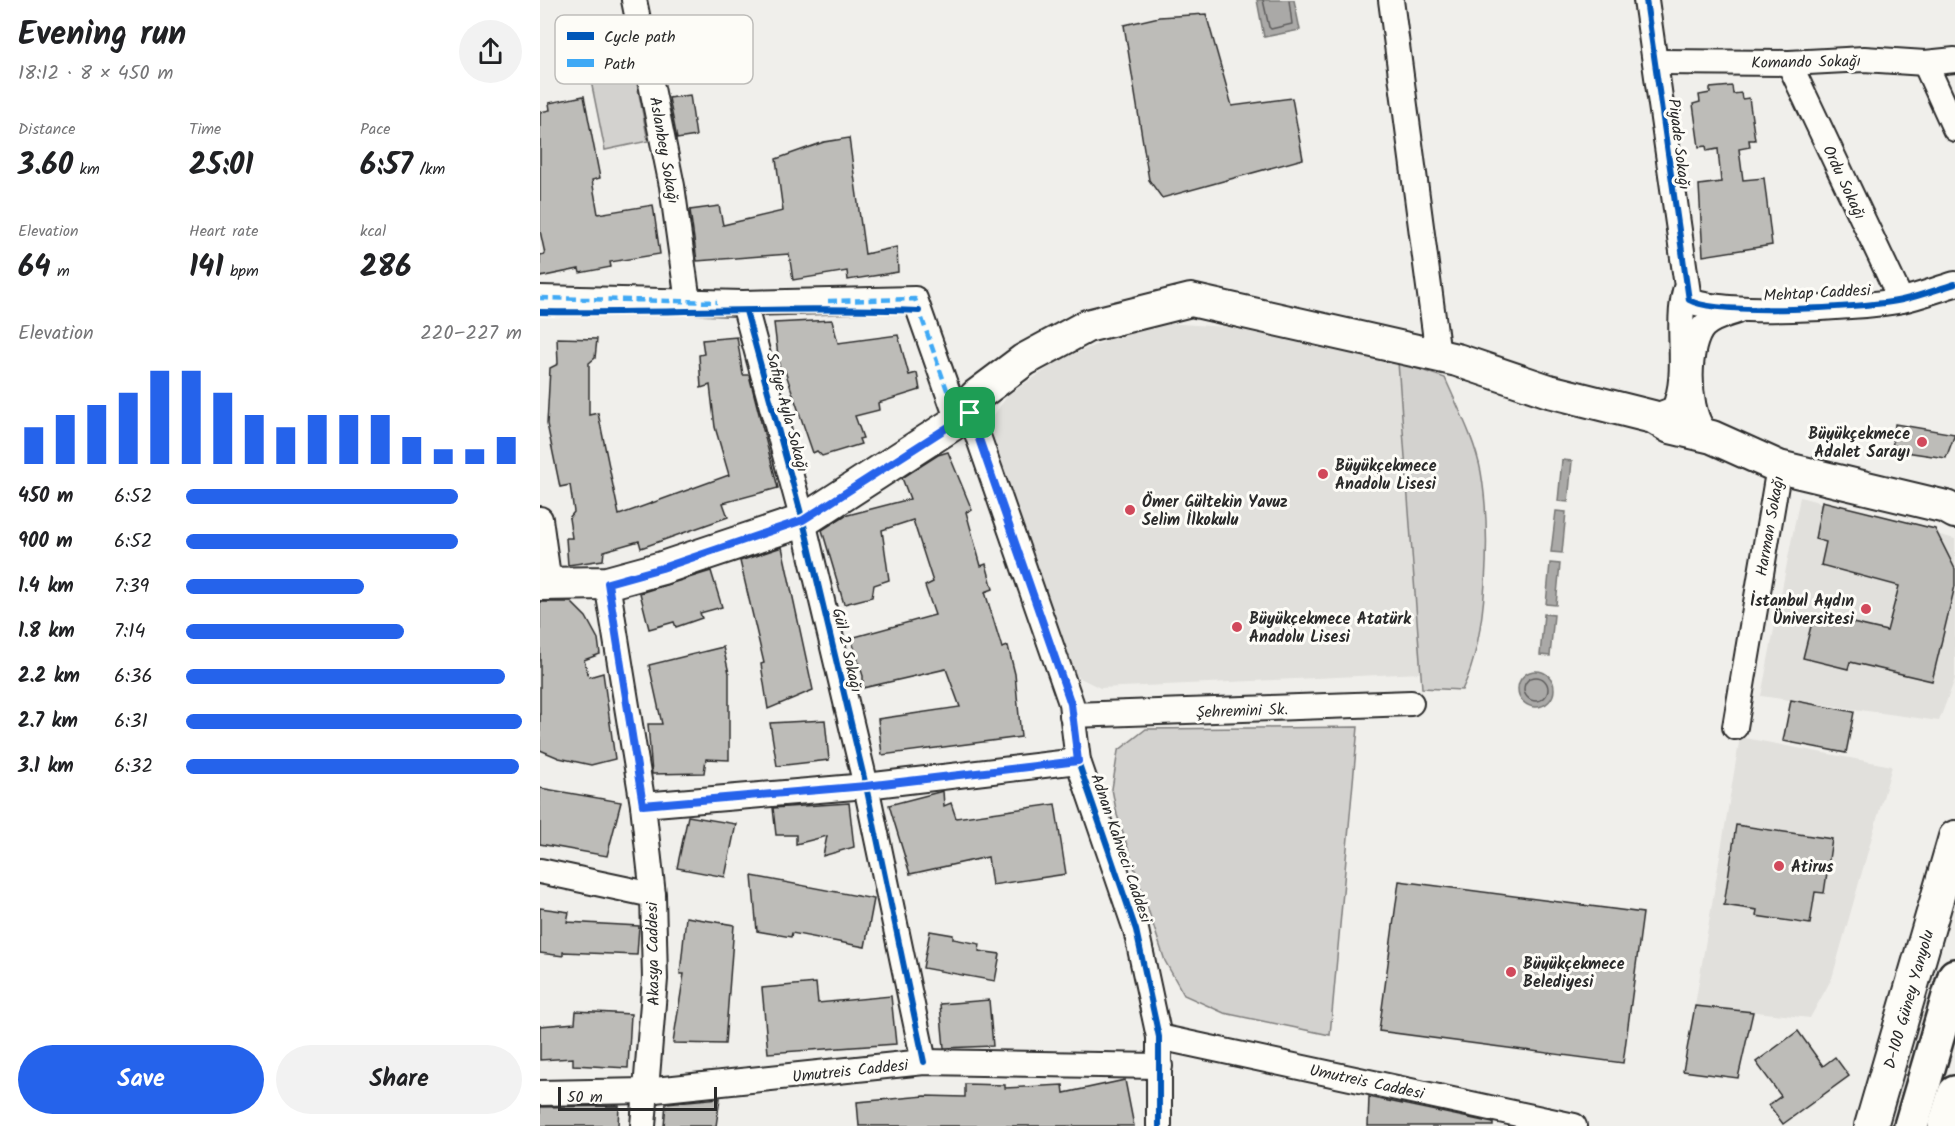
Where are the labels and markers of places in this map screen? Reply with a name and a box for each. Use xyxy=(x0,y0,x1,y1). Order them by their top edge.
pin xyxy=(944,387,995,438)
place label: Büyükçekmece Adalet Sarayı xyxy=(1808,422,1910,465)
marker: Büyükçekmece Adalet Sarayı xyxy=(1915,435,1929,449)
place label: Büyükçekmece Anadolu Lisesi xyxy=(1335,454,1437,497)
marker: Büyükçekmece Anadolu Lisesi xyxy=(1316,467,1330,481)
place label: Ömer Gültekin Yavuz Selim İlkokulu xyxy=(1142,490,1288,533)
marker: Ömer Gültekin Yavuz Selim İlkokulu xyxy=(1123,503,1137,517)
place label: İstanbul Aydın Üniversitesi xyxy=(1750,589,1855,632)
marker: İstanbul Aydın Üniversitesi xyxy=(1859,602,1873,616)
place label: Büyükçekmece Atatürk Anadolu Lisesi xyxy=(1249,607,1412,650)
marker: Büyükçekmece Atatürk Anadolu Lisesi xyxy=(1230,620,1244,634)
place label: Atirus xyxy=(1791,855,1834,880)
marker: Atirus xyxy=(1772,859,1786,873)
place label: Büyükçekmece Belediyesi xyxy=(1523,952,1625,995)
marker: Büyükçekmece Belediyesi xyxy=(1504,965,1518,979)

